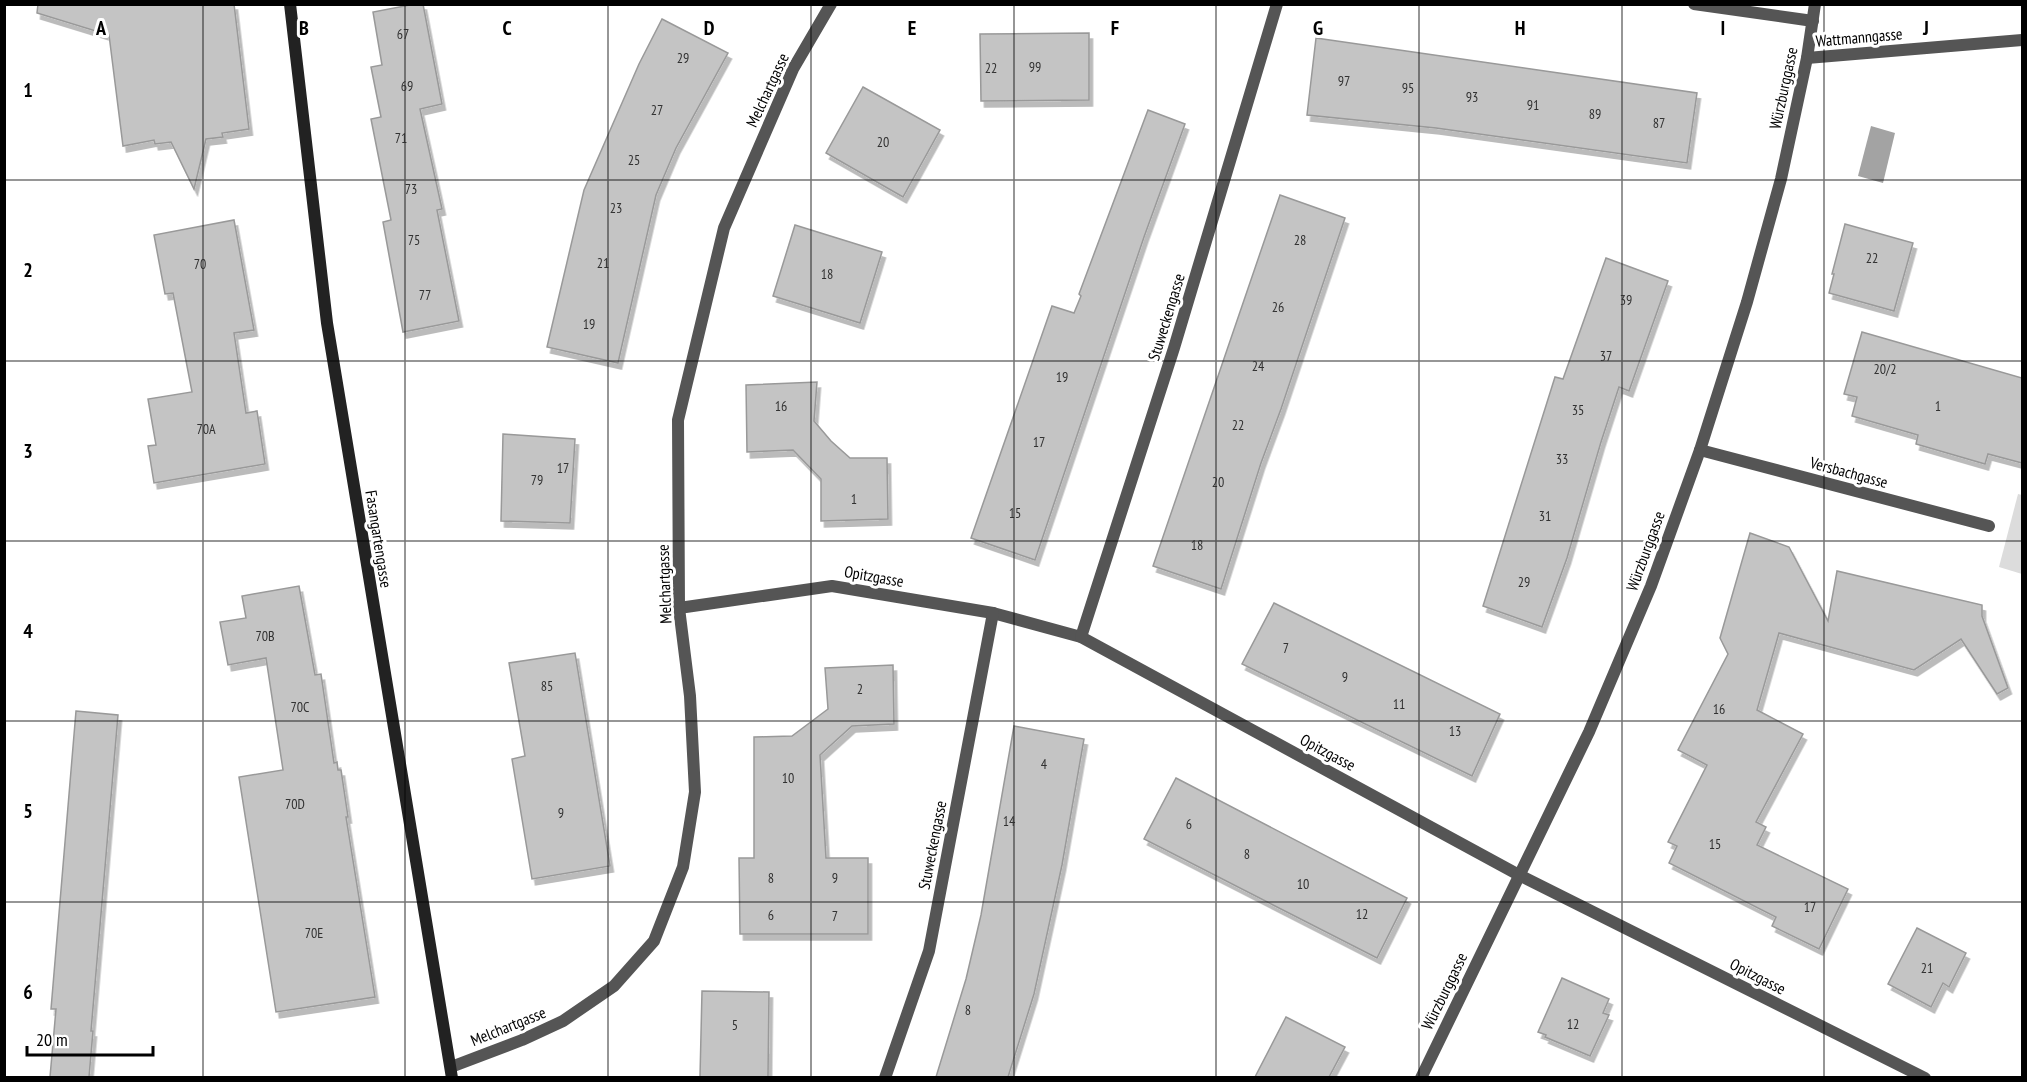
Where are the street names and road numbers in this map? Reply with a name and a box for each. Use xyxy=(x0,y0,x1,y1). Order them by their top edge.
street label: Wattmanngasse xyxy=(1815,23,1903,51)
street label: Würzburggasse xyxy=(1765,45,1801,131)
street label: Melchartgasse xyxy=(741,50,793,130)
street label: Stuweckengasse xyxy=(1143,271,1189,363)
street label: Versbachgasse xyxy=(1807,452,1890,492)
street label: Fasangartengasse xyxy=(361,489,397,589)
street label: Würzburggasse xyxy=(1621,508,1669,594)
street label: Melchartgasse xyxy=(653,544,675,624)
street label: Opitzgasse xyxy=(843,561,905,591)
street label: Opitzgasse xyxy=(1297,729,1359,775)
street label: Stuweckengasse xyxy=(914,799,950,891)
street label: Würzburggasse xyxy=(1417,949,1471,1033)
street label: Opitzgasse xyxy=(1727,953,1789,999)
street label: Melchartgasse xyxy=(467,1002,549,1050)

